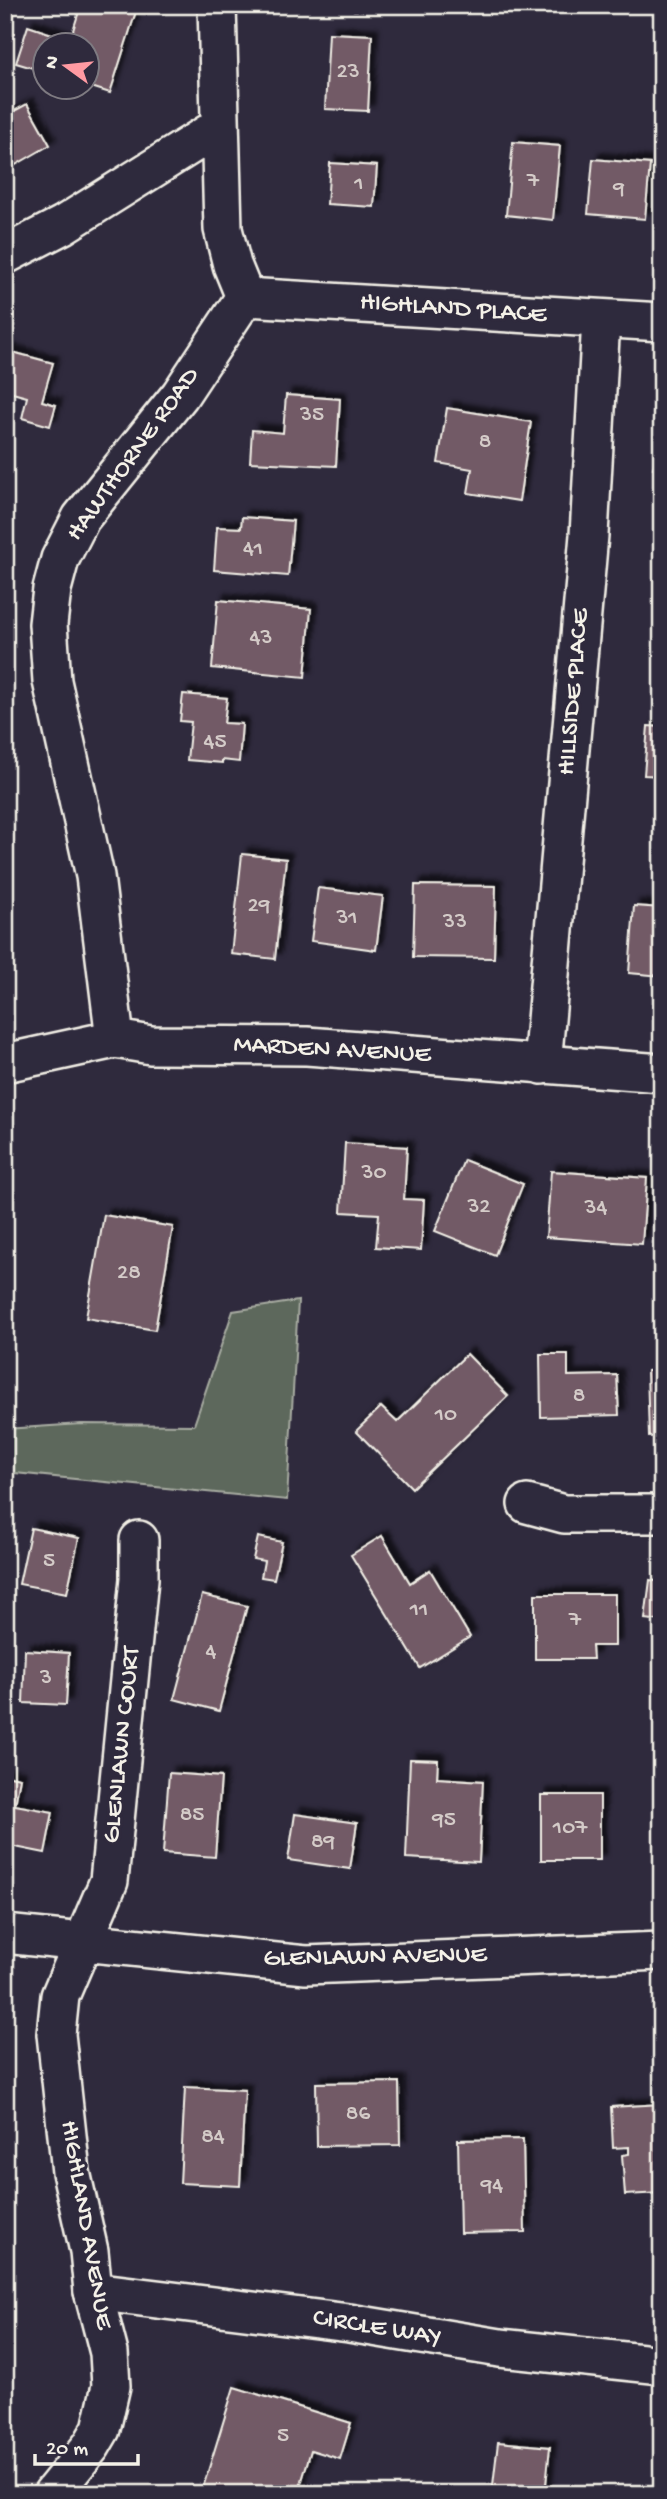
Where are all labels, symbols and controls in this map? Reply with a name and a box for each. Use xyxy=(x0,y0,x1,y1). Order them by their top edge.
north arrow xyxy=(32,32,102,102)
text: N xyxy=(40,54,66,71)
house number: 23 xyxy=(336,59,360,86)
house number: 7 xyxy=(526,168,540,195)
house number: 1 xyxy=(353,171,364,198)
house number: 9 xyxy=(612,176,625,203)
street label: HIGHLAND PLACE xyxy=(359,288,548,332)
street label: HAWTHORNE ROAD xyxy=(61,362,207,548)
house number: 35 xyxy=(299,402,324,429)
house number: 8 xyxy=(479,429,491,456)
house number: 41 xyxy=(243,536,263,563)
street label: HILLSIDE PLACE xyxy=(552,607,598,777)
house number: 43 xyxy=(250,625,272,652)
house number: 45 xyxy=(204,729,226,756)
house number: 29 xyxy=(248,893,271,920)
house number: 31 xyxy=(335,905,358,932)
house number: 33 xyxy=(442,909,467,936)
street label: MARDEN AVENUE xyxy=(233,1030,432,1072)
house number: 30 xyxy=(361,1160,387,1187)
house number: 32 xyxy=(466,1194,491,1221)
house number: 34 xyxy=(584,1195,608,1222)
house number: 28 xyxy=(117,1260,141,1287)
house number: 8 xyxy=(573,1383,585,1410)
house number: 10 xyxy=(434,1402,457,1429)
house number: 5 xyxy=(43,1548,55,1575)
house number: 11 xyxy=(409,1597,428,1624)
house number: 7 xyxy=(568,1607,582,1634)
house number: 4 xyxy=(206,1639,217,1666)
street label: GLENLAWN COURT xyxy=(97,1644,149,1845)
house number: 3 xyxy=(39,1665,52,1692)
house number: 85 xyxy=(180,1802,204,1829)
house number: 95 xyxy=(431,1807,456,1834)
house number: 107 xyxy=(552,1815,588,1842)
house number: 89 xyxy=(311,1829,336,1856)
street label: GLENLAWN AVENUE xyxy=(263,1941,488,1975)
house number: 86 xyxy=(346,2101,370,2128)
street label: HIGHLAND AVENUE xyxy=(51,2118,119,2333)
house number: 84 xyxy=(201,2124,225,2151)
house number: 94 xyxy=(480,2173,503,2200)
street label: CIRCLE WAY xyxy=(311,2304,443,2354)
scale bar xyxy=(35,2422,138,2466)
house number: 5 xyxy=(277,2423,289,2450)
text: 20 m xyxy=(46,2438,88,2463)

